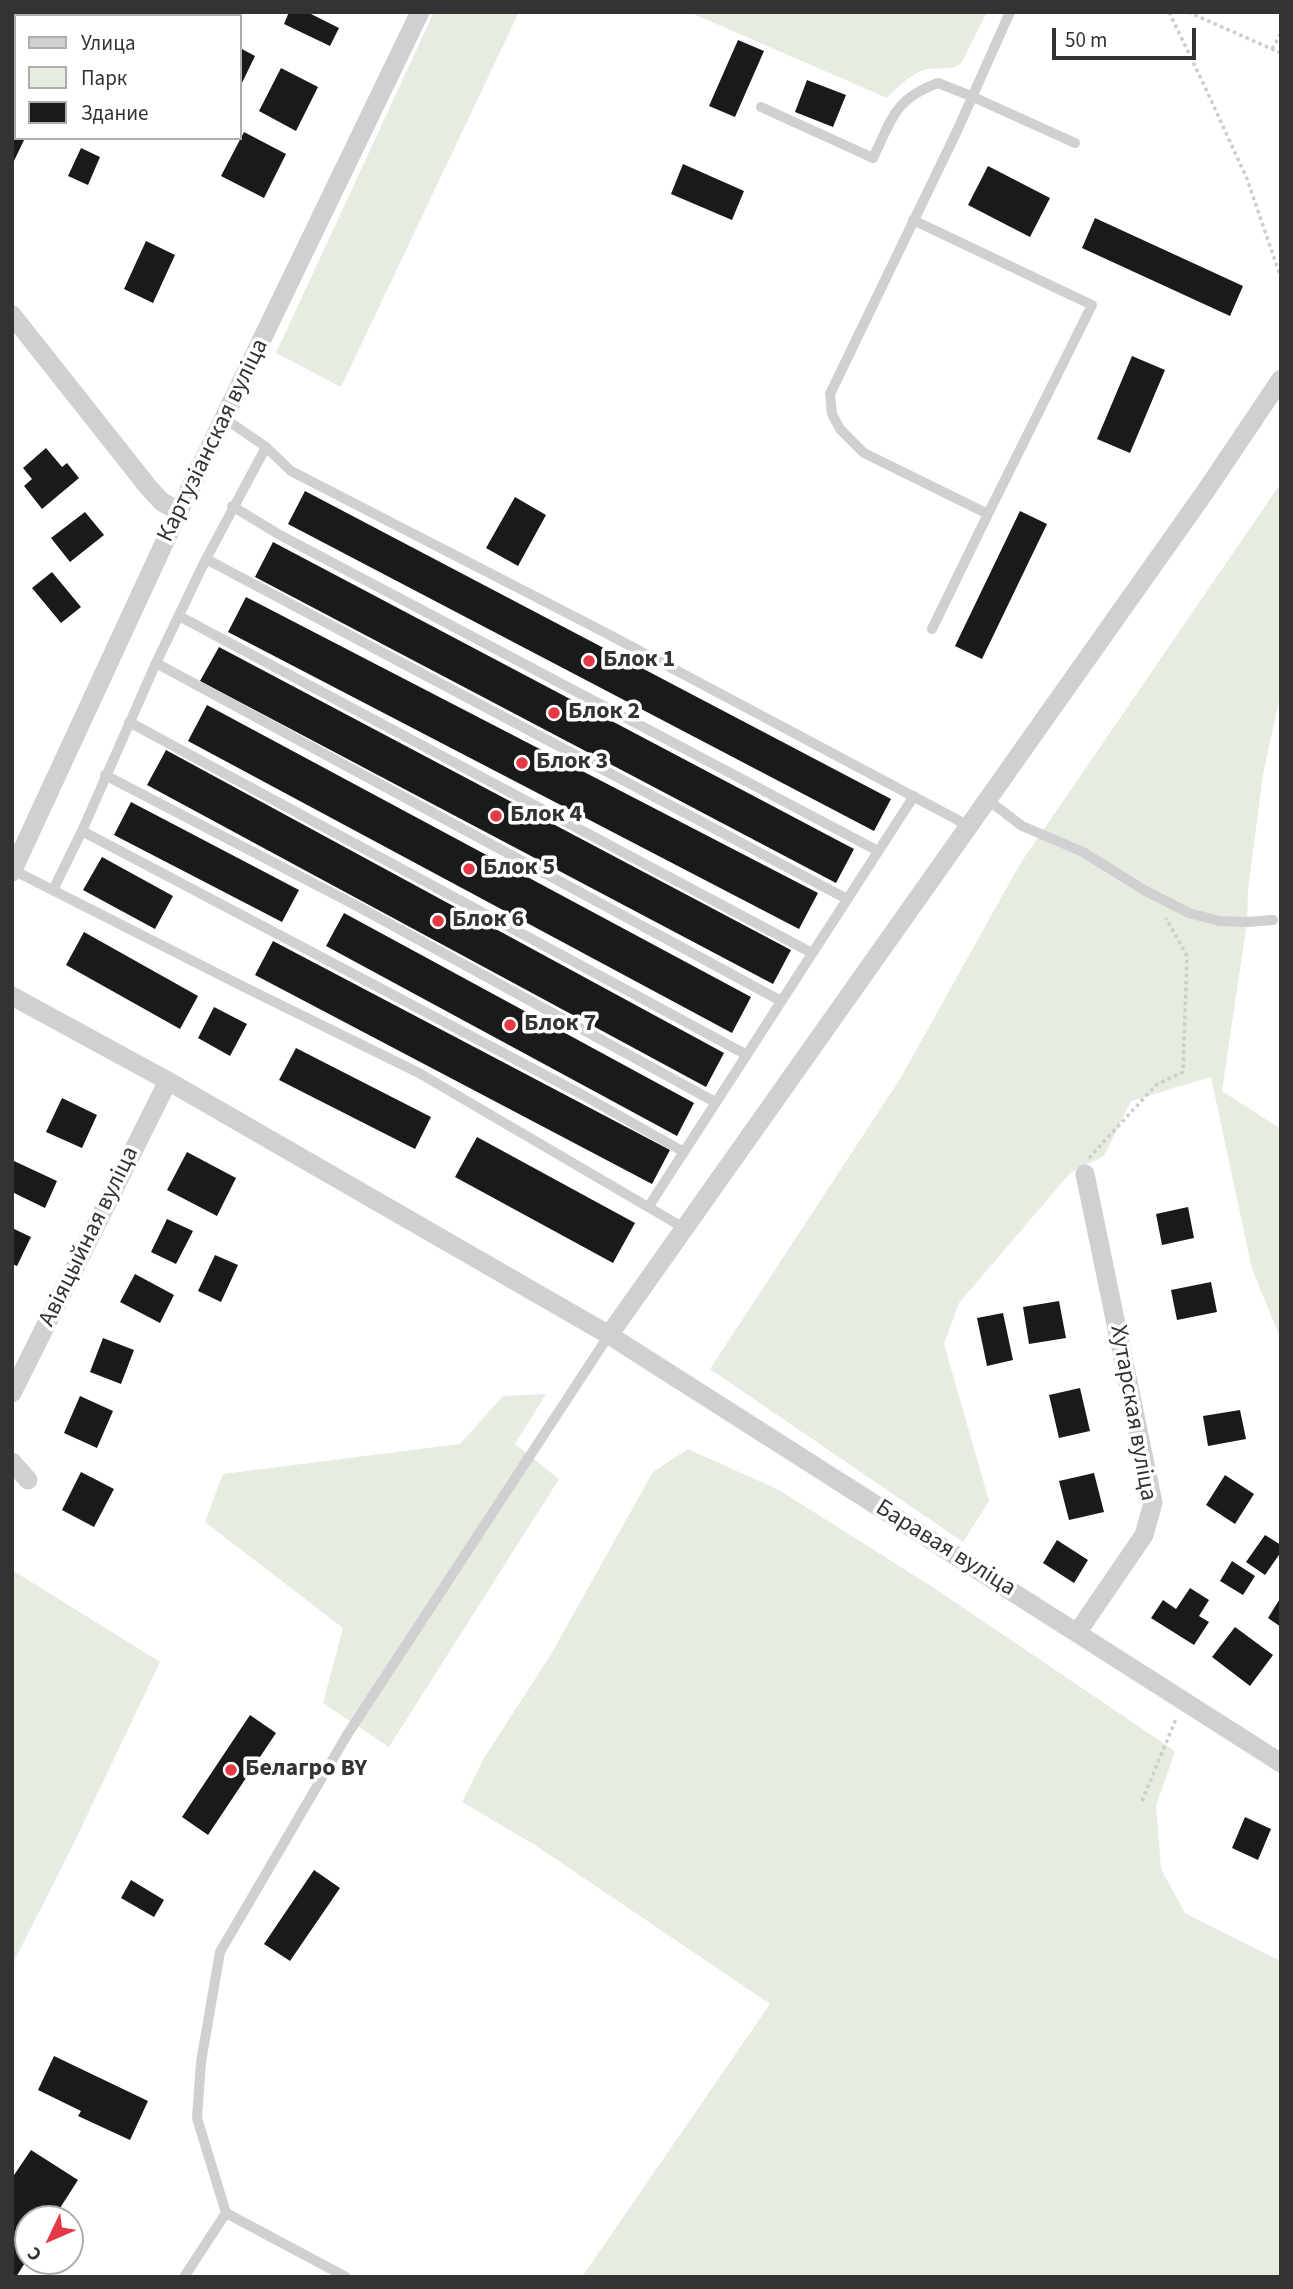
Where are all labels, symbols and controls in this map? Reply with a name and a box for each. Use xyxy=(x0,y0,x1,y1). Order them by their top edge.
legend xyxy=(14,14,242,140)
scale bar xyxy=(1055,14,1198,58)
text: 50 m xyxy=(1065,25,1107,55)
text: Улица xyxy=(81,28,136,58)
text: Парк xyxy=(81,63,127,93)
text: Здание xyxy=(81,98,149,128)
street label: Картузіанская вуліца xyxy=(152,335,276,547)
place label: Блок 1 xyxy=(603,647,675,675)
marker: Блок 1 xyxy=(581,653,597,669)
place label: Блок 2 xyxy=(568,699,640,727)
marker: Блок 2 xyxy=(546,705,562,721)
place label: Блок 3 xyxy=(536,749,608,777)
marker: Блок 3 xyxy=(514,755,530,771)
place label: Блок 4 xyxy=(510,802,582,830)
marker: Блок 4 xyxy=(488,808,504,824)
place label: Блок 5 xyxy=(483,855,555,883)
marker: Блок 5 xyxy=(461,861,477,877)
place label: Блок 6 xyxy=(452,907,524,935)
marker: Блок 6 xyxy=(430,913,446,929)
place label: Блок 7 xyxy=(524,1011,596,1039)
marker: Блок 7 xyxy=(502,1017,518,1033)
street label: Авіяцыйная вуліца xyxy=(34,1142,146,1332)
street label: Хутарская вуліца xyxy=(1102,1323,1162,1503)
street label: Баравая вуліца xyxy=(870,1494,1020,1604)
place label: Белагро BY xyxy=(245,1756,367,1784)
marker: Белагро BY xyxy=(223,1762,239,1778)
north arrow xyxy=(14,2205,84,2275)
text: С xyxy=(21,2240,49,2267)

